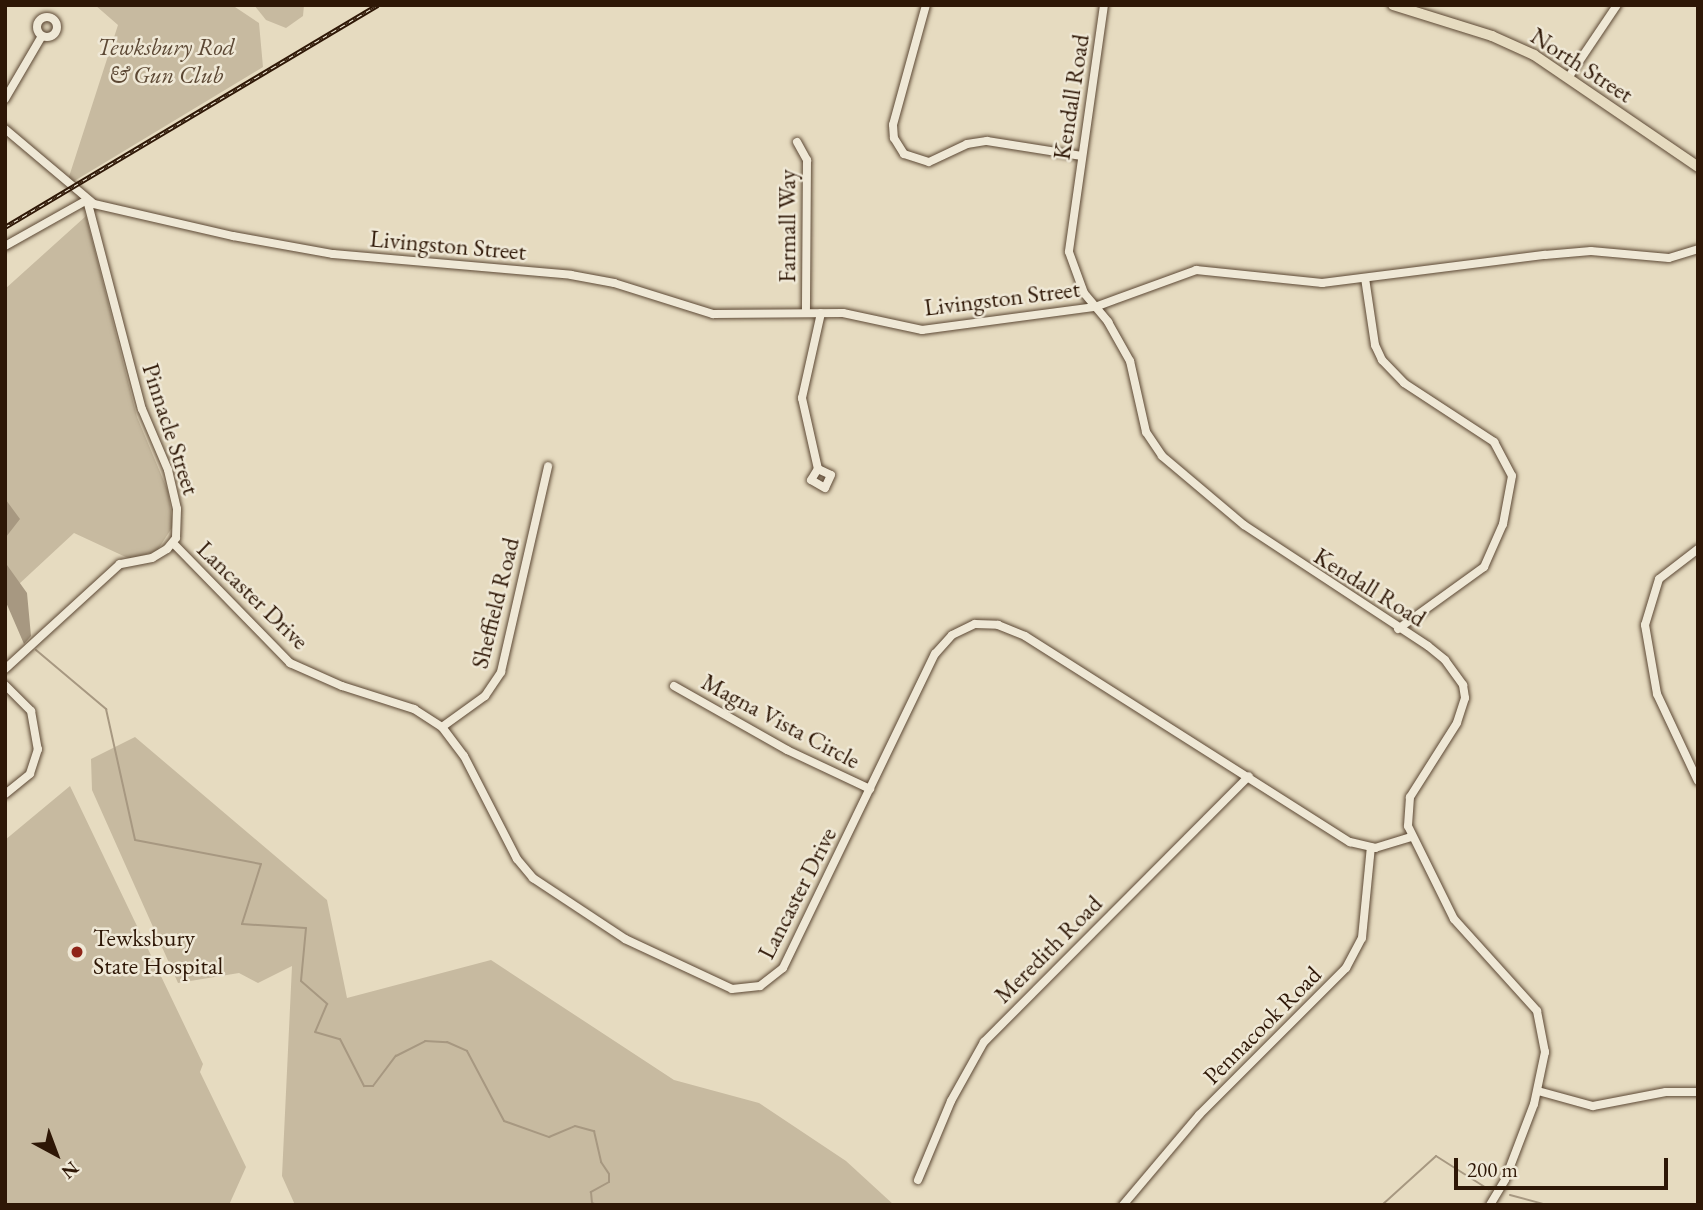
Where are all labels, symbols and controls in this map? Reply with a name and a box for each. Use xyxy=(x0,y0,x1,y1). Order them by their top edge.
street label: North Street xyxy=(1525,21,1639,109)
street label: Kendall Road xyxy=(1047,32,1095,162)
park label: Tewksbury Rod & Gun Club xyxy=(97,33,235,89)
street label: Farmall Way xyxy=(773,169,801,283)
street label: Livingston Street xyxy=(369,224,527,266)
street label: Livingston Street xyxy=(922,274,1082,322)
street label: Pinnacle Street xyxy=(136,360,206,498)
street label: Lancaster Drive xyxy=(191,535,315,655)
street label: Sheffield Road xyxy=(465,535,525,671)
street label: Kendall Road xyxy=(1309,541,1431,633)
street label: Magna Vista Circle xyxy=(697,667,865,775)
street label: Lancaster Drive xyxy=(751,822,843,964)
street label: Meredith Road xyxy=(988,889,1108,1009)
place label: Tewksbury State Hospital xyxy=(93,924,223,980)
marker: Tewksbury State Hospital xyxy=(67,942,87,962)
street label: Pennacook Road xyxy=(1197,960,1327,1090)
north arrow xyxy=(21,1119,91,1189)
scale bar xyxy=(1458,1144,1672,1188)
text: N xyxy=(56,1156,84,1185)
text: 200 m xyxy=(1467,1156,1518,1183)

